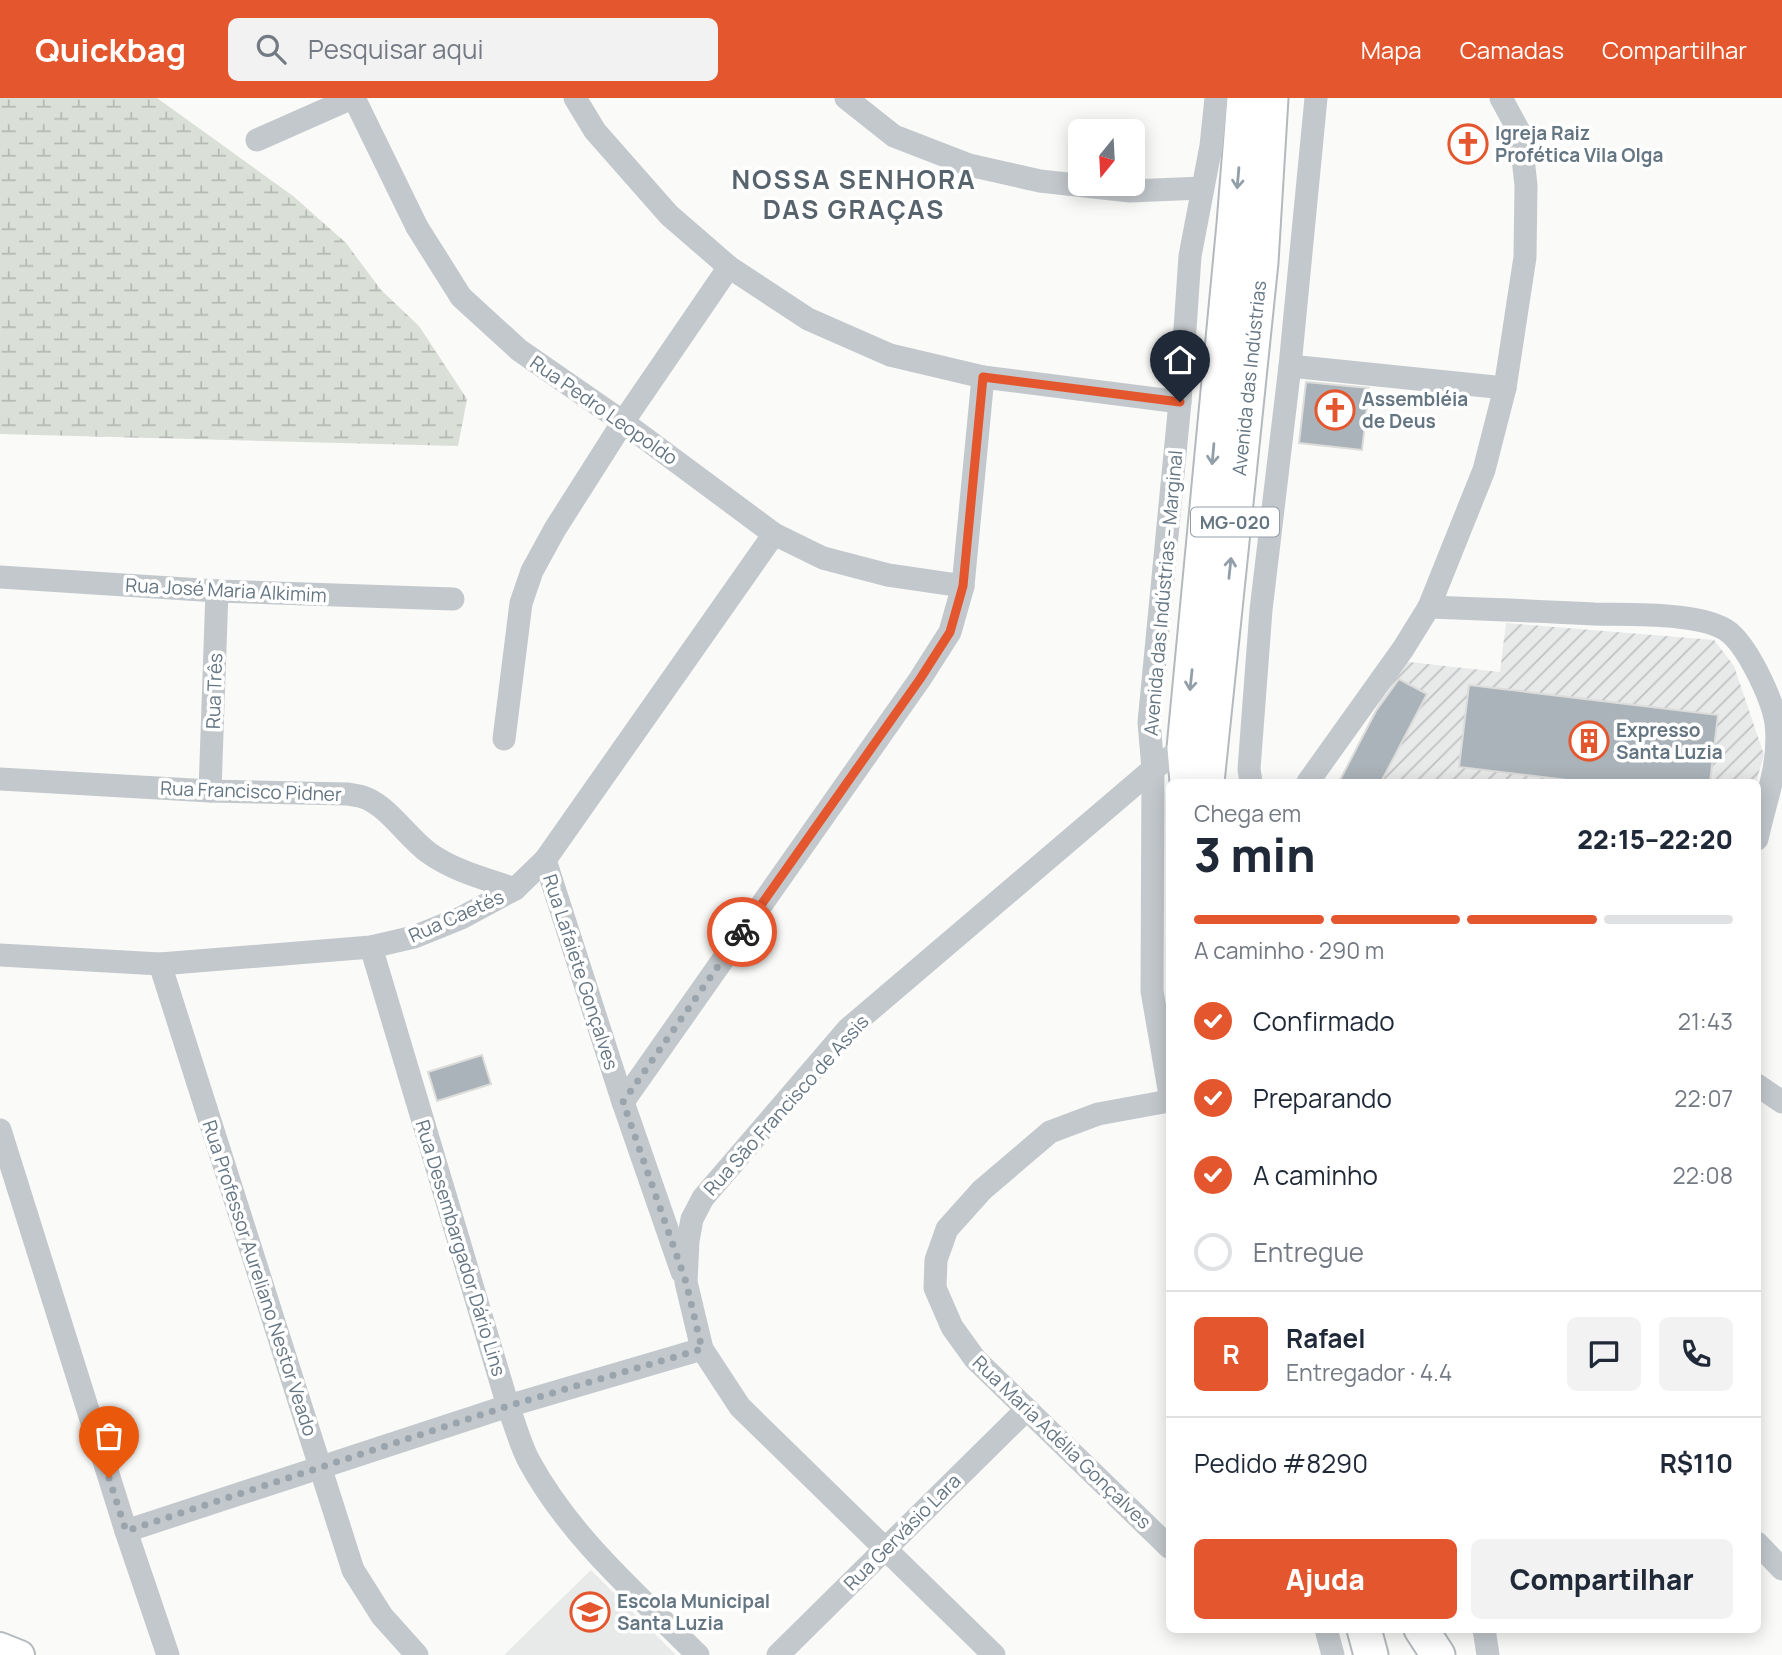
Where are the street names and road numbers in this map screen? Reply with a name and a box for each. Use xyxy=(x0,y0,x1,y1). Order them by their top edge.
street label: Avenida das Indústrias xyxy=(1226,279,1272,477)
street label: Rua Pedro Leopoldo xyxy=(525,349,683,471)
street label: Avenida das Indústrias - Marginal xyxy=(1138,449,1188,737)
road number: MG-020 xyxy=(1191,508,1279,536)
street label: Rua José Maria Alkimim xyxy=(125,572,327,608)
street label: Rua Três xyxy=(200,653,228,729)
street label: Rua Francisco Pidner xyxy=(160,775,342,807)
street label: Rua Lafaiete Gonçalves xyxy=(537,871,625,1073)
street label: Rua Caetés xyxy=(404,883,508,949)
street label: Rua São Francisco de Assis xyxy=(698,1009,874,1201)
street label: Rua Professor Aureliano Nestor Veado xyxy=(197,1117,323,1439)
street label: Rua Desembargador Dário Lins xyxy=(410,1117,512,1379)
street label: Rua Maria Adélia Gonçalves xyxy=(967,1350,1157,1534)
street label: Rua Gervásio Lara xyxy=(838,1468,966,1596)

